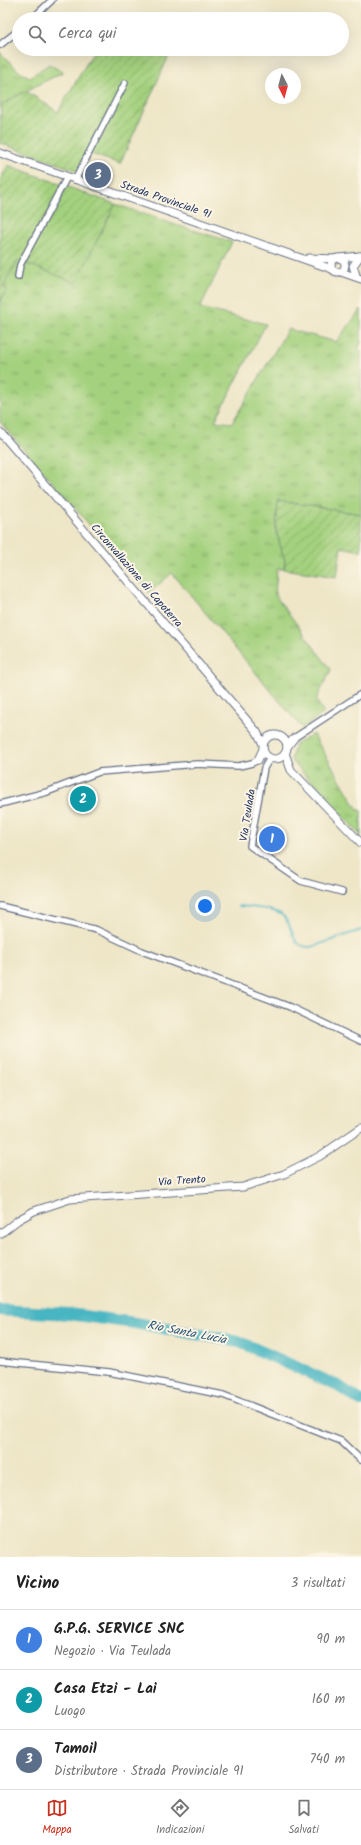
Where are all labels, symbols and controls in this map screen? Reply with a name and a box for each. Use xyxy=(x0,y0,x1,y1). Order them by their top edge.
search box xyxy=(12,12,349,56)
text: Cerca qui xyxy=(58,22,116,46)
icon: search xyxy=(26,23,48,45)
north arrow xyxy=(265,68,301,104)
pin: 3 xyxy=(85,160,111,190)
street label: Strada Provinciale 91 xyxy=(118,176,214,224)
street label: Circonvallazione di Capoterra xyxy=(86,520,187,632)
pin: 2 xyxy=(70,784,96,814)
street label: Via Teulada xyxy=(235,788,261,843)
pin: 1 xyxy=(259,824,285,854)
your location xyxy=(195,896,215,916)
street label: Via Trento xyxy=(158,1170,206,1192)
water label: Rio Santa Lucia xyxy=(146,1316,229,1350)
text: Vicino xyxy=(16,1570,59,1597)
text: 3 risultati xyxy=(291,1573,345,1594)
text: G.P.G. SERVICE SNC xyxy=(54,1617,185,1641)
text: 1 xyxy=(27,1629,31,1650)
text: 90 m xyxy=(317,1629,345,1650)
text: Negozio · Via Teulada xyxy=(54,1641,171,1662)
text: Casa Etzi - Lai xyxy=(54,1677,157,1701)
text: 2 xyxy=(25,1689,33,1710)
text: 160 m xyxy=(312,1689,345,1710)
text: Luogo xyxy=(54,1701,85,1722)
text: Tamoil xyxy=(54,1737,97,1761)
text: 3 xyxy=(25,1749,33,1770)
text: 740 m xyxy=(310,1749,345,1770)
text: Distributore · Strada Provinciale 91 xyxy=(54,1761,244,1782)
tab: Mappa xyxy=(42,1797,72,1839)
tab: Indicazioni xyxy=(156,1797,204,1839)
tab: Salvati xyxy=(289,1797,319,1839)

